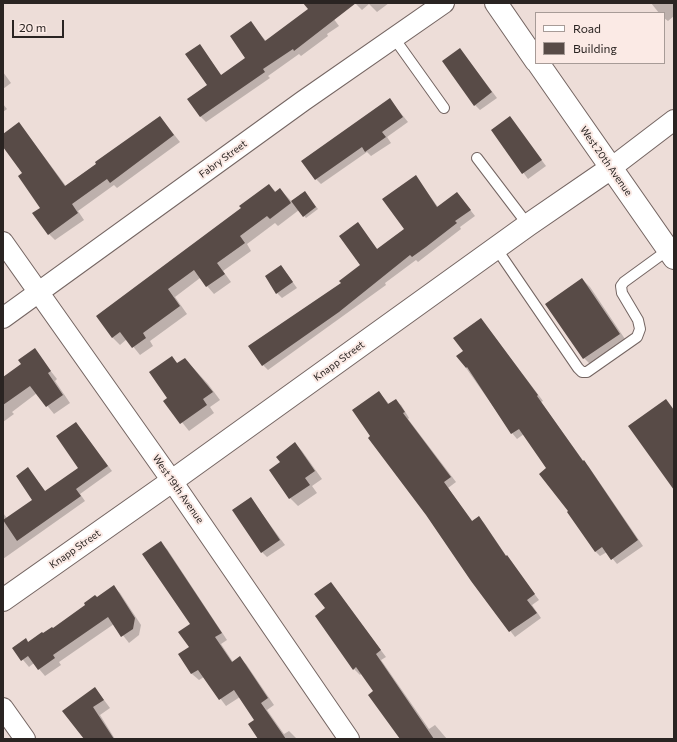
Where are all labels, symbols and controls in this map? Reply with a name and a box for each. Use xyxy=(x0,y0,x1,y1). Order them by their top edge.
scale bar xyxy=(14,12,66,38)
legend xyxy=(535,12,665,64)
text: 20 m xyxy=(19,20,46,34)
text: Road xyxy=(573,21,601,35)
text: Building xyxy=(573,41,617,55)
street label: West 20th Avenue xyxy=(577,124,635,198)
street label: Fabry Street xyxy=(197,138,249,180)
street label: Knapp Street xyxy=(311,339,367,383)
street label: West 19th Avenue xyxy=(150,452,206,526)
street label: Knapp Street xyxy=(47,527,103,571)

